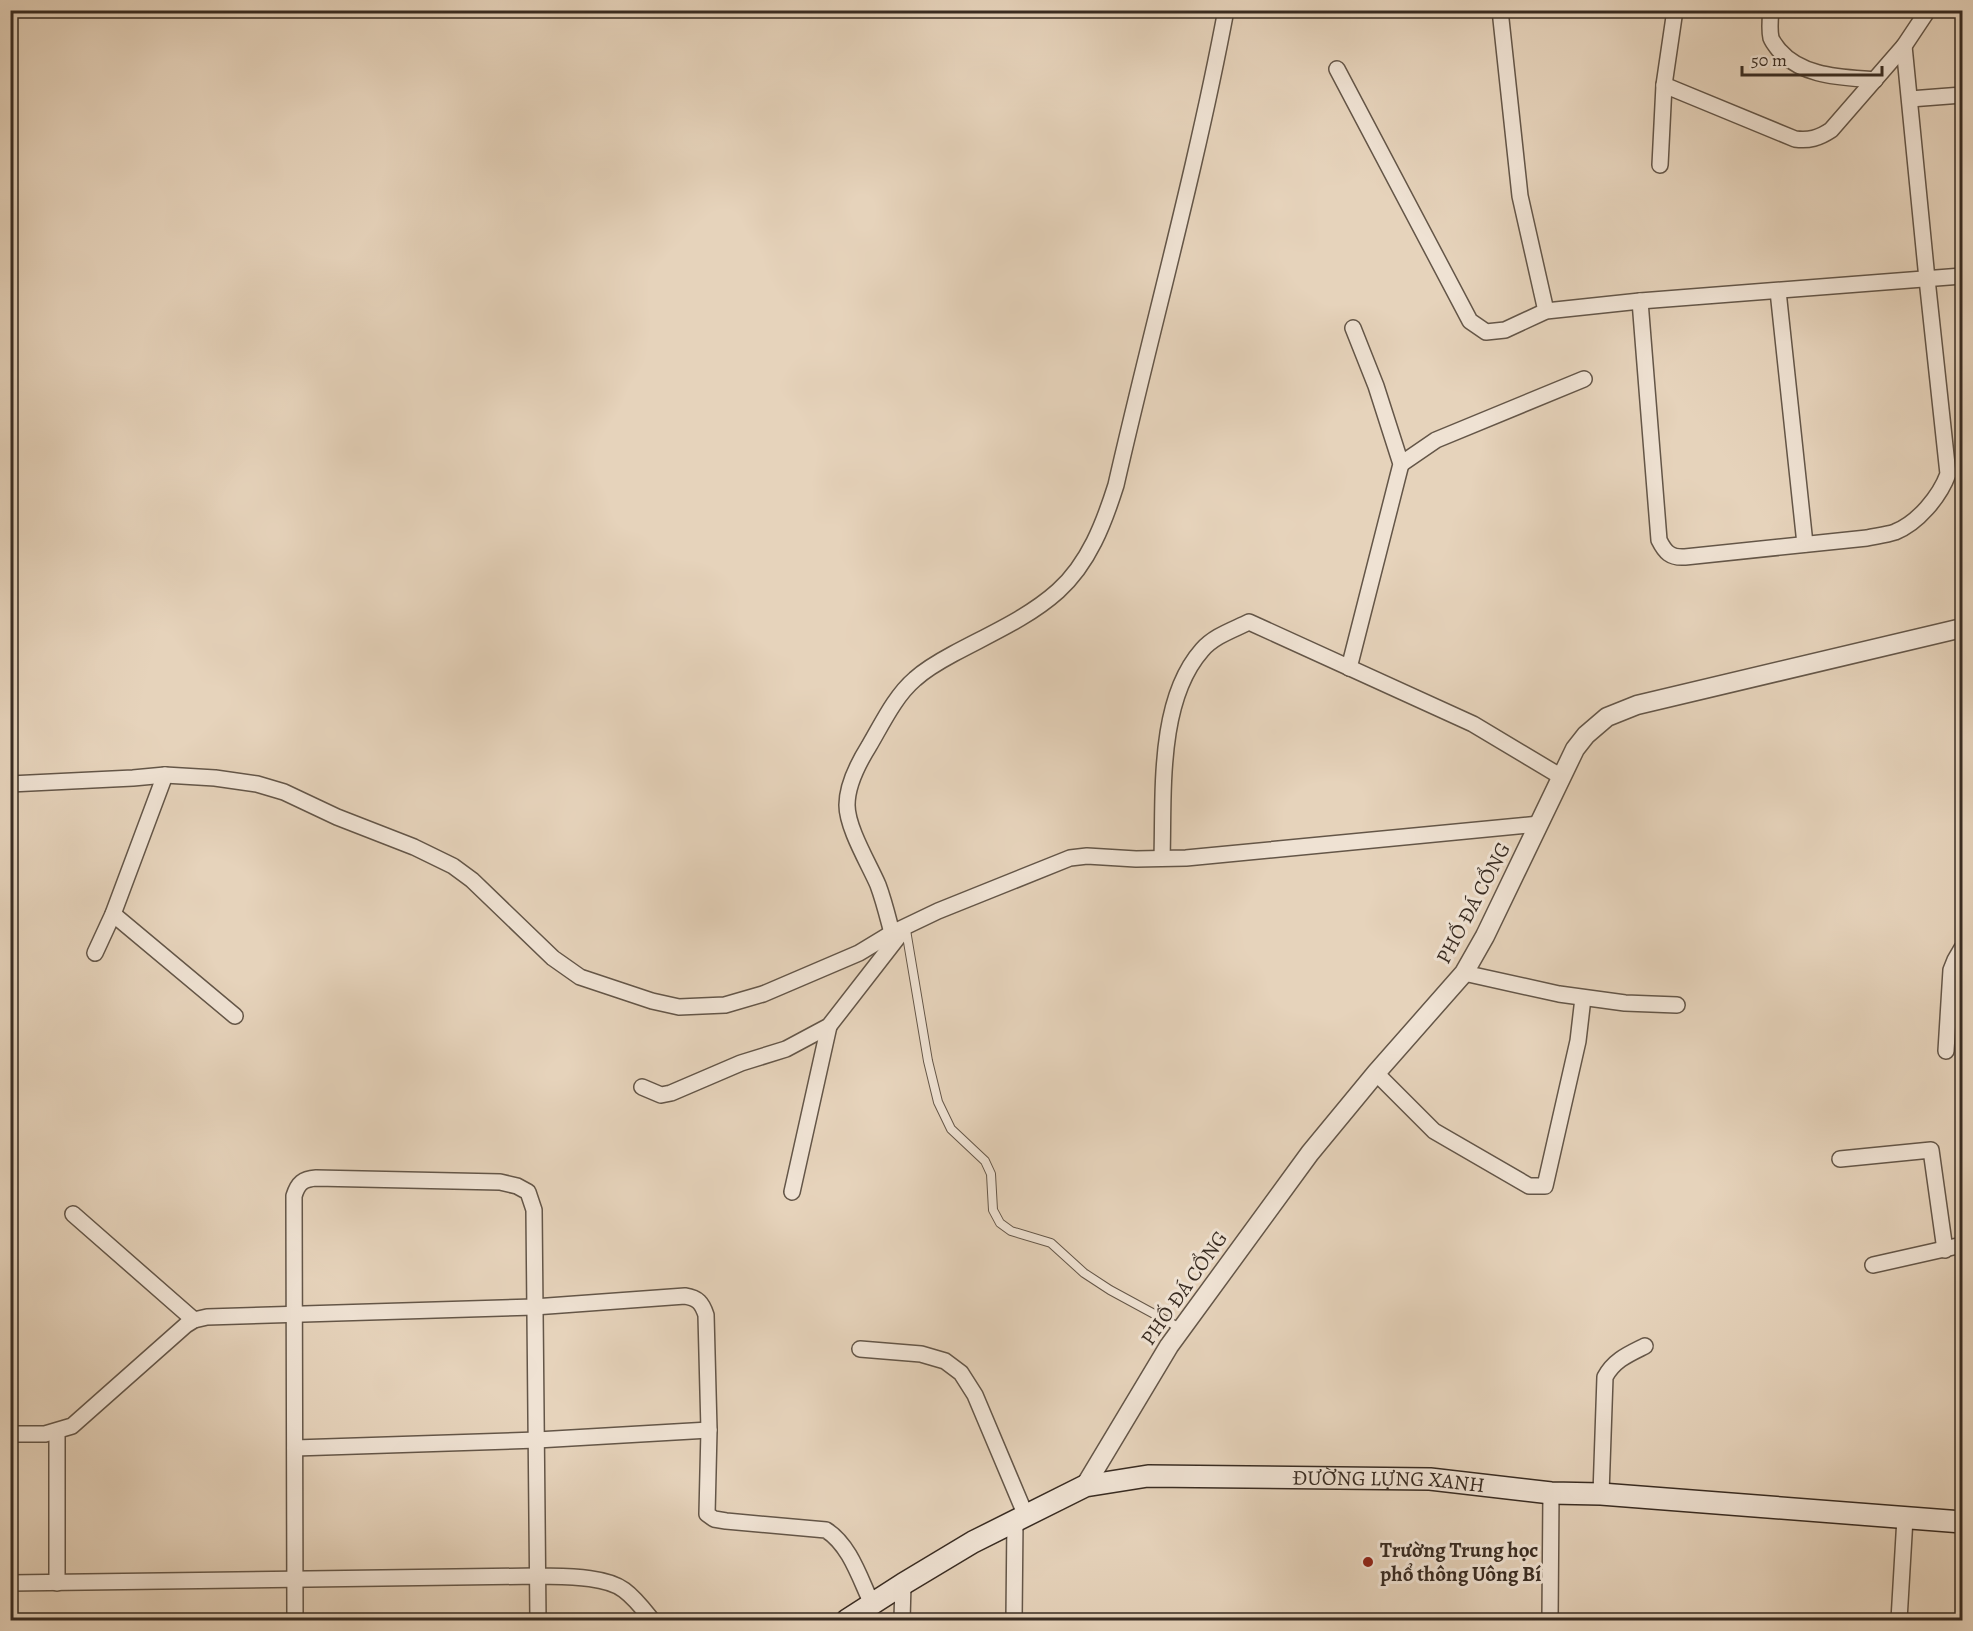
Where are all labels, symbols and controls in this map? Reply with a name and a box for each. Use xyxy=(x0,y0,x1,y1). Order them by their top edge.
scale bar xyxy=(1742,39,1882,77)
text: 50 m xyxy=(1751,48,1787,72)
street label: PHỐ ĐÁ CỔNG xyxy=(1429,837,1517,969)
street label: PHỐ ĐÁ CỔNG xyxy=(1134,1225,1234,1351)
street label: ĐƯỜNG LỰNG XANH xyxy=(1292,1464,1486,1499)
place label: Trường Trung học phổ thông Uông Bí xyxy=(1380,1536,1541,1588)
marker: Trường Trung học phổ thông Uông Bí xyxy=(1361,1555,1375,1569)

